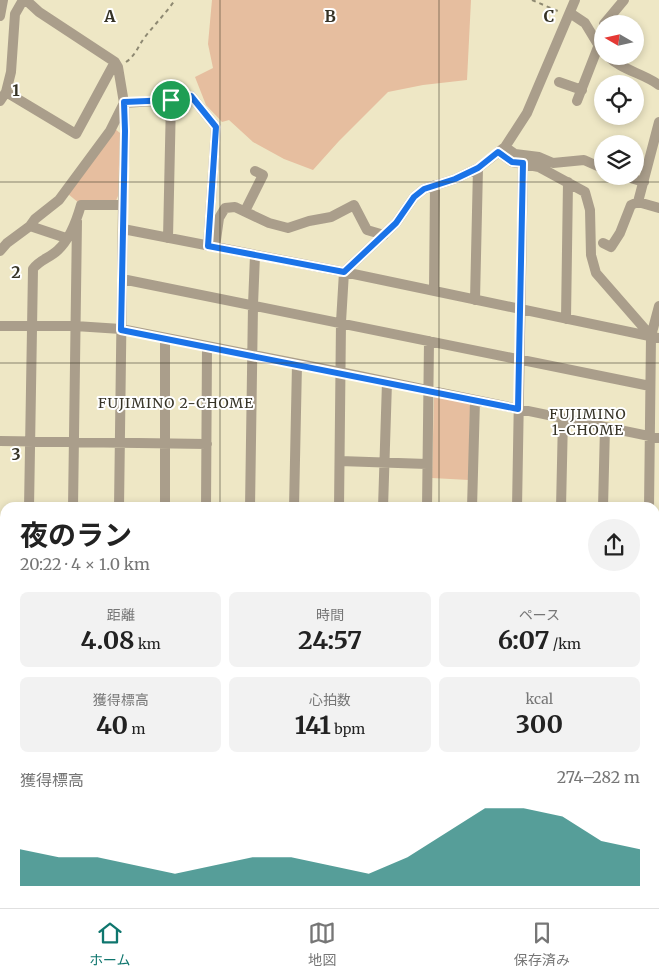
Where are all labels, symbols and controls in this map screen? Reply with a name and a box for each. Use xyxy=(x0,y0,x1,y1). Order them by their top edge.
text: A xyxy=(103,6,116,26)
text: B xyxy=(324,6,336,26)
text: C xyxy=(544,6,554,26)
north arrow xyxy=(594,15,644,65)
map controls xyxy=(594,15,644,185)
button: locate xyxy=(594,75,644,125)
pin xyxy=(150,79,192,121)
text: 1 xyxy=(12,80,20,100)
icon: arrive xyxy=(157,86,185,114)
button: layers xyxy=(594,135,644,185)
text: 2 xyxy=(11,262,21,282)
district label: FUJIMINO 2-CHOME xyxy=(98,394,254,412)
district label: FUJIMINO 1-CHOME xyxy=(549,405,627,439)
text: 3 xyxy=(11,444,21,464)
text: 夜のラン xyxy=(20,517,132,553)
button: share xyxy=(588,519,640,571)
text: 20:22 · 4 × 1.0 km xyxy=(20,554,150,574)
text: 距離 xyxy=(107,606,135,624)
text: 時間 xyxy=(316,606,344,624)
text: ペース xyxy=(519,606,560,624)
text: 4.08 xyxy=(81,624,135,656)
text: 24:57 xyxy=(298,624,362,656)
text: 6:07 xyxy=(498,624,549,656)
text: km xyxy=(135,635,161,653)
text: /km xyxy=(549,635,581,653)
text: kcal xyxy=(526,690,553,708)
text: 獲得標高 xyxy=(93,691,149,709)
text: 心拍数 xyxy=(309,691,351,709)
text: 300 xyxy=(516,708,563,740)
text: 40 xyxy=(96,709,128,741)
text: 141 xyxy=(295,709,331,741)
text: m xyxy=(128,720,145,738)
text: bpm xyxy=(331,720,365,738)
text: 274–282 m xyxy=(557,767,640,787)
text: 獲得標高 xyxy=(20,770,84,790)
tab: ホーム xyxy=(89,919,130,969)
tab: 地図 xyxy=(308,919,336,969)
tab: 保存済み xyxy=(514,919,570,969)

